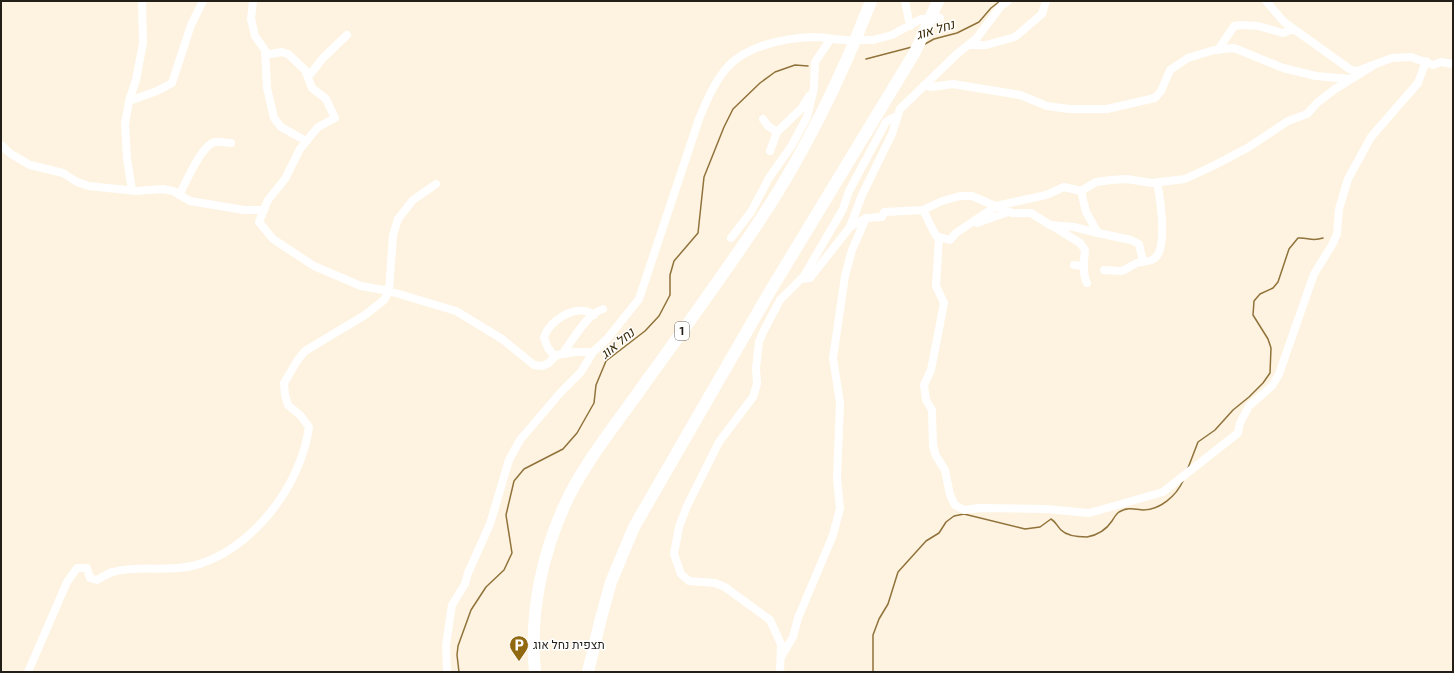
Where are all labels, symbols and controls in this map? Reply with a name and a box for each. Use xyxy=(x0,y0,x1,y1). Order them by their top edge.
water label: נחל אוג xyxy=(914,15,957,42)
road number: 1 xyxy=(675,322,689,340)
water label: נחל אוג xyxy=(597,323,638,362)
parking icon: תצפית נחל אוג xyxy=(508,634,530,662)
place label: תצפית נחל אוג xyxy=(533,637,605,651)

